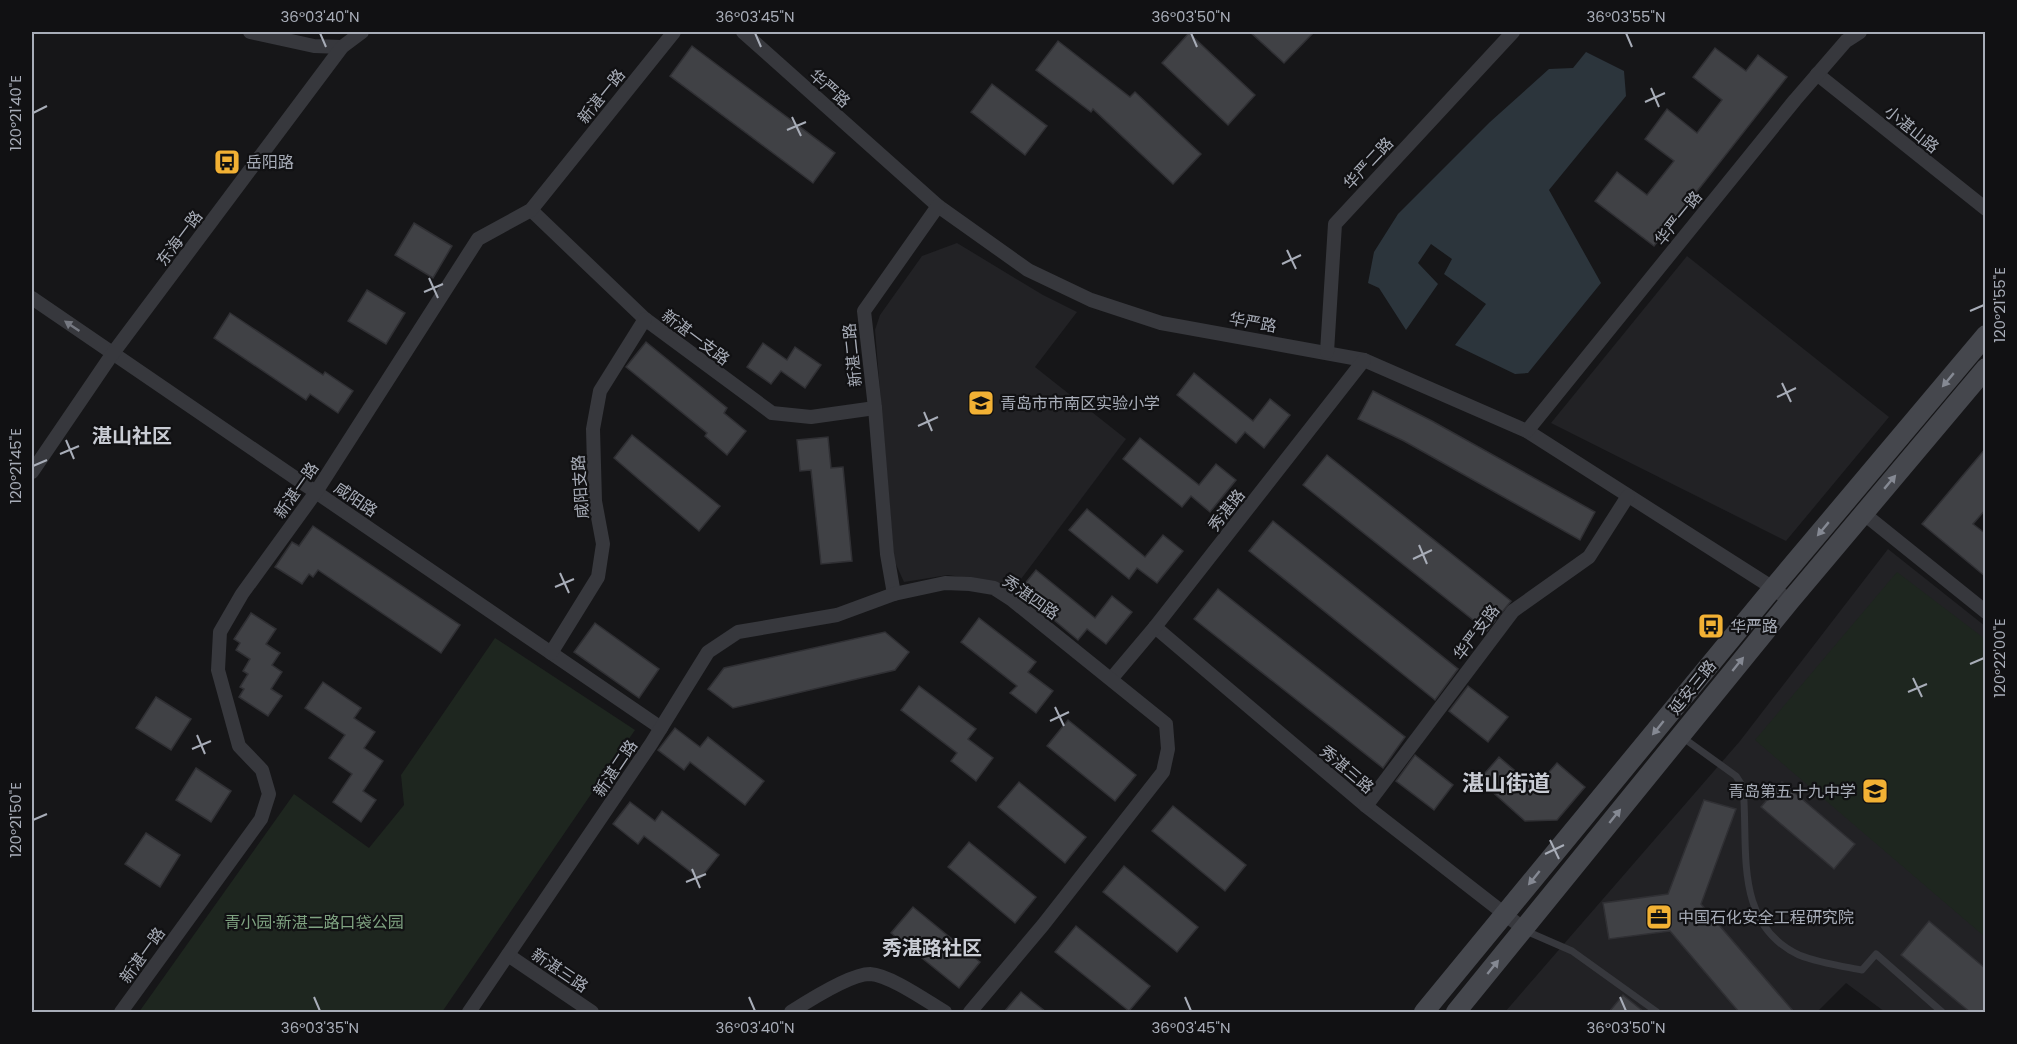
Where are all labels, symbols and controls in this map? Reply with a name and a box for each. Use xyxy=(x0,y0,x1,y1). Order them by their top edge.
text: 36°03'40"N xyxy=(281,6,359,27)
text: 36°03'45"N xyxy=(716,6,794,27)
text: 36°03'50"N xyxy=(1152,6,1230,27)
text: 36°03'55"N xyxy=(1587,6,1665,27)
street label: 新湛一路 xyxy=(572,64,630,128)
street label: 华严路 xyxy=(804,64,855,113)
text: 120°21'40"E xyxy=(5,75,26,151)
street label: 小湛山路 xyxy=(1880,100,1944,158)
street label: 华严二路 xyxy=(1338,132,1399,195)
bus stop icon: 岳阳路 xyxy=(212,147,242,177)
place label: 岳阳路 xyxy=(246,151,294,174)
street label: 华严一路 xyxy=(1649,186,1707,250)
street label: 东海一路 xyxy=(151,206,208,271)
text: 120°21'55"E xyxy=(1989,267,2010,343)
street label: 新湛一支路 xyxy=(657,304,735,371)
street label: 华严路 xyxy=(1227,307,1279,338)
one-way arrow xyxy=(64,320,81,331)
street label: 新湛二路 xyxy=(838,322,867,388)
one-way arrow xyxy=(1942,372,1955,387)
school or university icon: 青岛市市南区实验小学 xyxy=(966,388,996,418)
place label: 青岛市市南区实验小学 xyxy=(1000,392,1160,415)
district label: 湛山社区 xyxy=(92,422,172,450)
text: 120°21'45"E xyxy=(5,428,26,504)
street label: 咸阳支路 xyxy=(567,454,594,520)
street label: 新湛一路 xyxy=(269,457,324,523)
one-way arrow xyxy=(1883,474,1896,490)
street label: 咸阳路 xyxy=(329,476,382,522)
street label: 秀湛路 xyxy=(1203,484,1250,536)
one-way arrow xyxy=(1816,521,1829,537)
street label: 秀湛四路 xyxy=(998,570,1064,625)
street label: 华严支路 xyxy=(1448,600,1505,665)
bus stop icon: 华严路 xyxy=(1696,611,1726,641)
place label: 华严路 xyxy=(1730,615,1778,638)
text: 120°22'00"E xyxy=(1989,618,2010,698)
street label: 延安三路 xyxy=(1663,655,1721,719)
one-way arrow xyxy=(1731,657,1744,672)
one-way arrow xyxy=(1652,720,1665,735)
street label: 新湛二路 xyxy=(588,735,643,801)
street label: 秀湛三路 xyxy=(1315,740,1379,799)
district label: 湛山街道 xyxy=(1462,768,1550,799)
school or university icon: 青岛第五十九中学 xyxy=(1860,776,1890,806)
place label: 青岛第五十九中学 xyxy=(1728,780,1856,803)
text: 120°21'50"E xyxy=(5,782,26,858)
one-way arrow xyxy=(1609,808,1622,824)
one-way arrow xyxy=(1528,870,1541,885)
office icon: 中国石化安全工程研究院 xyxy=(1644,902,1674,932)
place label: 中国石化安全工程研究院 xyxy=(1678,906,1854,929)
park label: 青小园·新湛二路口袋公园 xyxy=(224,911,404,934)
street label: 新湛一路 xyxy=(114,923,171,988)
district label: 秀湛路社区 xyxy=(882,934,982,962)
street label: 新湛三路 xyxy=(527,943,593,998)
one-way arrow xyxy=(1486,959,1499,975)
text: 36°03'35"N xyxy=(281,1017,359,1038)
text: 36°03'40"N xyxy=(716,1017,794,1038)
text: 36°03'45"N xyxy=(1152,1017,1230,1038)
text: 36°03'50"N xyxy=(1587,1017,1665,1038)

